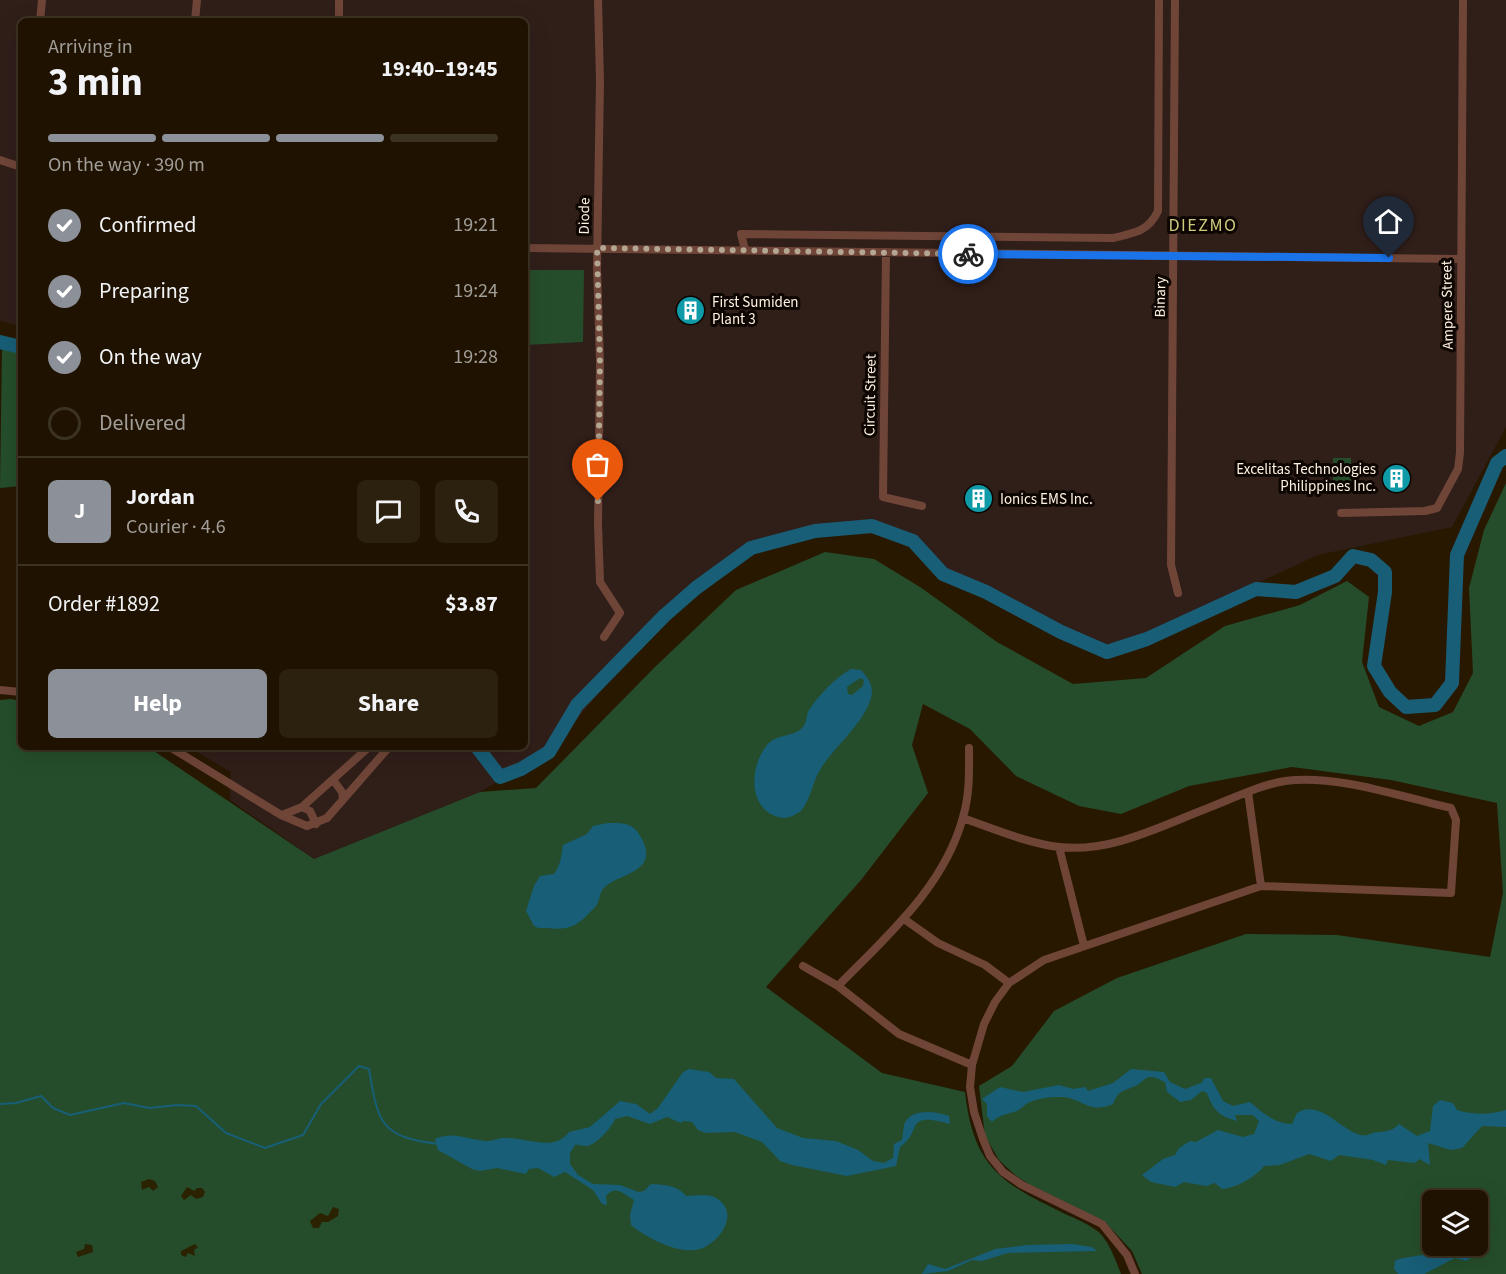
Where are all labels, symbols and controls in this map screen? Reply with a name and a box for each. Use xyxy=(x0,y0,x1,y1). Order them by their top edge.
text: Arriving in xyxy=(48,33,133,61)
text: 19:40–19:45 xyxy=(381,53,498,85)
text: 3 min xyxy=(48,55,143,111)
text: On the way · 390 m xyxy=(48,151,205,179)
pin xyxy=(1363,196,1414,258)
street label: Diode xyxy=(574,197,595,235)
icon: home xyxy=(1372,205,1405,238)
icon: check xyxy=(48,209,81,242)
text: Confirmed xyxy=(99,209,196,241)
text: 19:21 xyxy=(453,211,498,239)
district label: DIEZMO xyxy=(1168,213,1238,238)
courier xyxy=(938,224,998,284)
icon: bike xyxy=(952,238,985,271)
street label: Ampere Street xyxy=(1436,260,1459,350)
icon: check xyxy=(48,275,81,308)
text: Preparing xyxy=(99,275,189,307)
street label: Binary xyxy=(1150,276,1171,318)
text: 19:24 xyxy=(453,277,498,305)
place label: First Sumiden Plant 3 xyxy=(712,292,799,330)
building icon: First Sumiden Plant 3 xyxy=(675,295,707,327)
icon: check xyxy=(48,341,81,374)
text: On the way xyxy=(99,341,202,373)
text: 19:28 xyxy=(453,343,498,371)
street label: Circuit Street xyxy=(859,354,882,436)
text: Delivered xyxy=(99,407,186,439)
pin xyxy=(572,439,623,501)
icon: bag xyxy=(581,448,614,481)
place label: Excelitas Technologies Philippines Inc. xyxy=(1236,459,1376,497)
building icon: Excelitas Technologies Philippines Inc. xyxy=(1381,462,1413,494)
button: chat xyxy=(357,480,420,543)
button: phone xyxy=(435,480,498,543)
text: Jordan xyxy=(126,481,195,513)
building icon: Ionics EMS Inc. xyxy=(963,483,995,515)
place label: Ionics EMS Inc. xyxy=(1000,489,1093,510)
text: J xyxy=(74,495,85,527)
text: Courier · 4.6 xyxy=(126,513,226,541)
text: Order #1892 xyxy=(48,588,160,620)
text: $3.87 xyxy=(445,588,498,620)
button: Help xyxy=(48,669,267,738)
button: Share xyxy=(279,669,498,738)
map controls xyxy=(1422,1190,1488,1256)
button: layers xyxy=(1422,1190,1488,1256)

